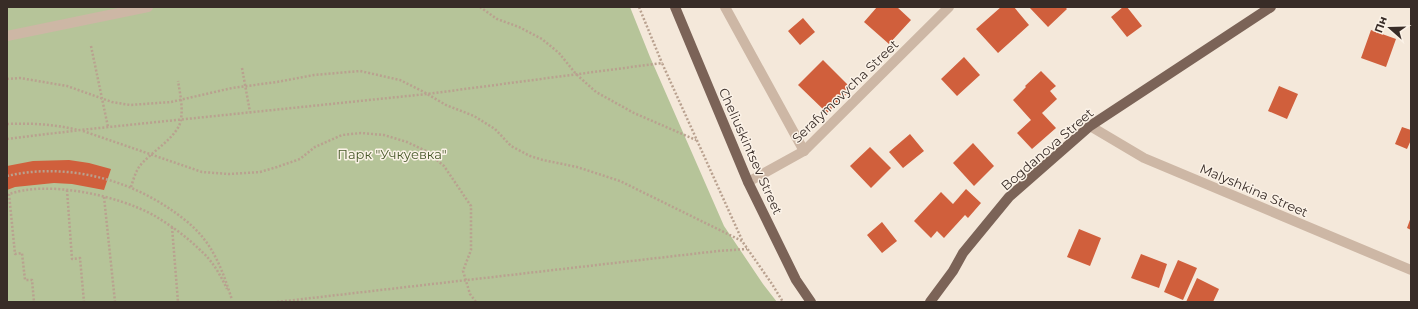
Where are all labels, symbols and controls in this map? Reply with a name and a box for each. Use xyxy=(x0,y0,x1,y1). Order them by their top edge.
north arrow xyxy=(1370,8,1410,48)
text: Пн xyxy=(1371,14,1390,35)
street label: Serafymovycha Street xyxy=(789,36,901,146)
street label: Cheliuskintsev Street xyxy=(716,85,786,217)
street label: Bogdanova Street xyxy=(998,104,1096,194)
park label: Парк "Учкуевка" xyxy=(337,146,447,162)
street label: Malyshkina Street xyxy=(1197,160,1311,220)

